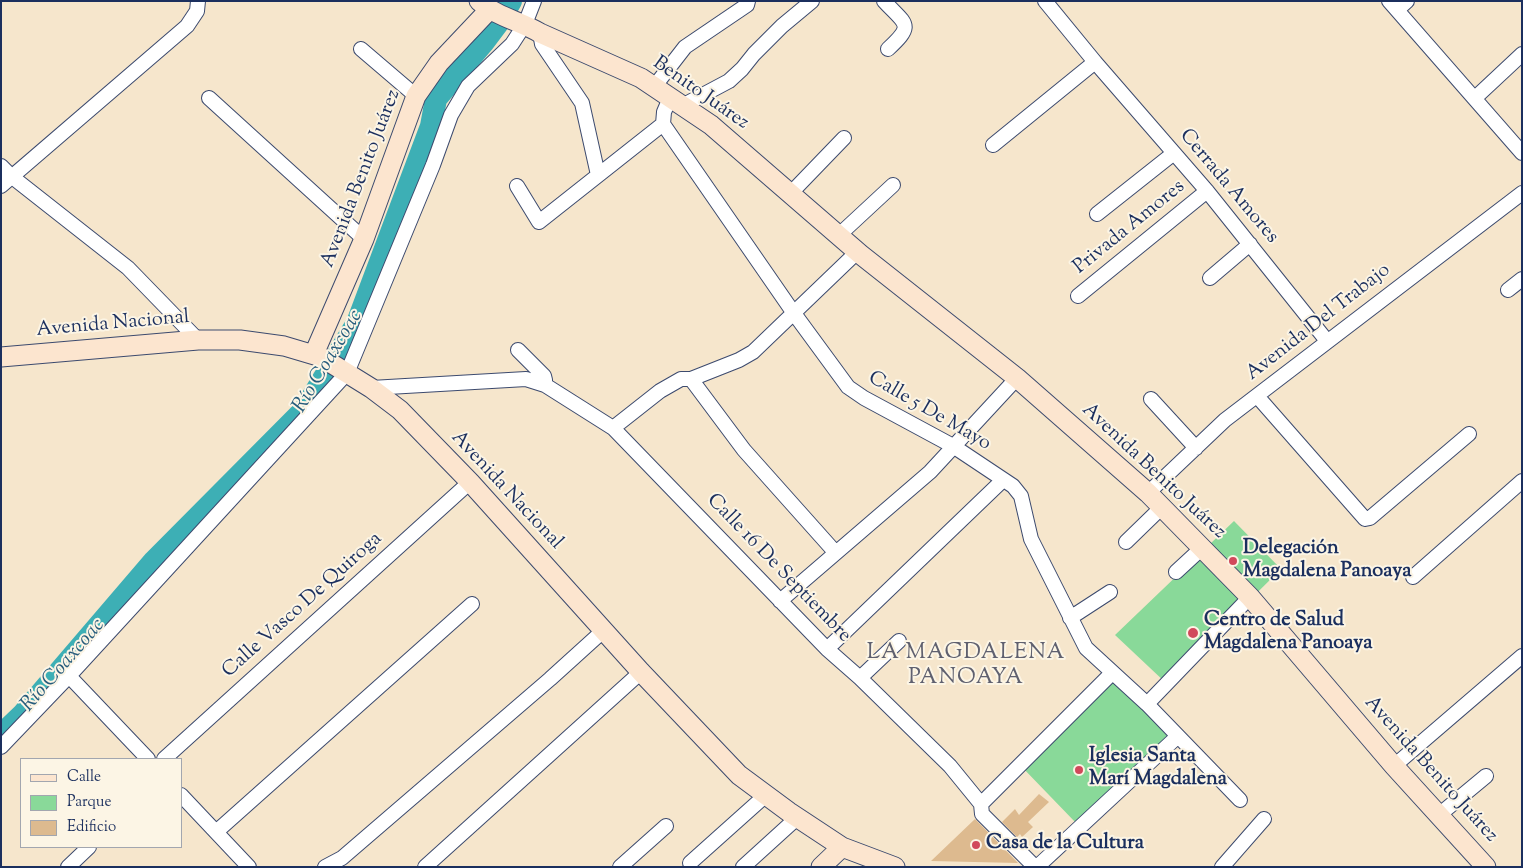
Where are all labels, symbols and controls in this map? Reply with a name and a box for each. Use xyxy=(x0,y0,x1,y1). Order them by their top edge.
street label: Benito Juárez xyxy=(647,52,753,136)
street label: Avenida Benito Juárez xyxy=(317,87,407,271)
street label: Cerrada Amores xyxy=(1173,125,1283,249)
street label: Privada Amores xyxy=(1069,176,1191,280)
street label: Avenida Del Trabajo xyxy=(1242,259,1396,387)
street label: Avenida Nacional xyxy=(35,306,191,344)
water label: Río Coaxcoac xyxy=(288,306,370,418)
street label: Calle 5 De Mayo xyxy=(863,367,995,457)
street label: Avenida Benito Juárez xyxy=(1076,399,1230,545)
street label: Avenida Nacional xyxy=(445,427,567,555)
street label: Calle 16 De Septiembre xyxy=(701,489,855,649)
street label: Calle Vasco De Quiroga xyxy=(218,528,388,684)
place label: Delegación Magdalena Panoaya xyxy=(1243,538,1411,585)
marker: Delegación Magdalena Panoaya xyxy=(1227,555,1239,567)
place label: Centro de Salud Magdalena Panoaya xyxy=(1204,610,1372,657)
water label: Río Coaxcoac xyxy=(17,614,111,718)
marker: Centro de Salud Magdalena Panoaya xyxy=(1186,626,1200,640)
district label: LA MAGDALENA PANOAYA xyxy=(865,641,1067,692)
street label: Avenida Benito Juárez xyxy=(1358,692,1502,848)
place label: Iglesia Santa Marí Magdalena xyxy=(1089,746,1227,793)
legend xyxy=(20,758,182,848)
marker: Iglesia Santa Marí Magdalena xyxy=(1073,764,1085,776)
text: Calle xyxy=(67,767,101,788)
text: Parque xyxy=(67,792,111,813)
text: Edificio xyxy=(67,817,116,838)
place label: Casa de la Cultura xyxy=(986,833,1144,857)
marker: Casa de la Cultura xyxy=(970,839,982,851)

